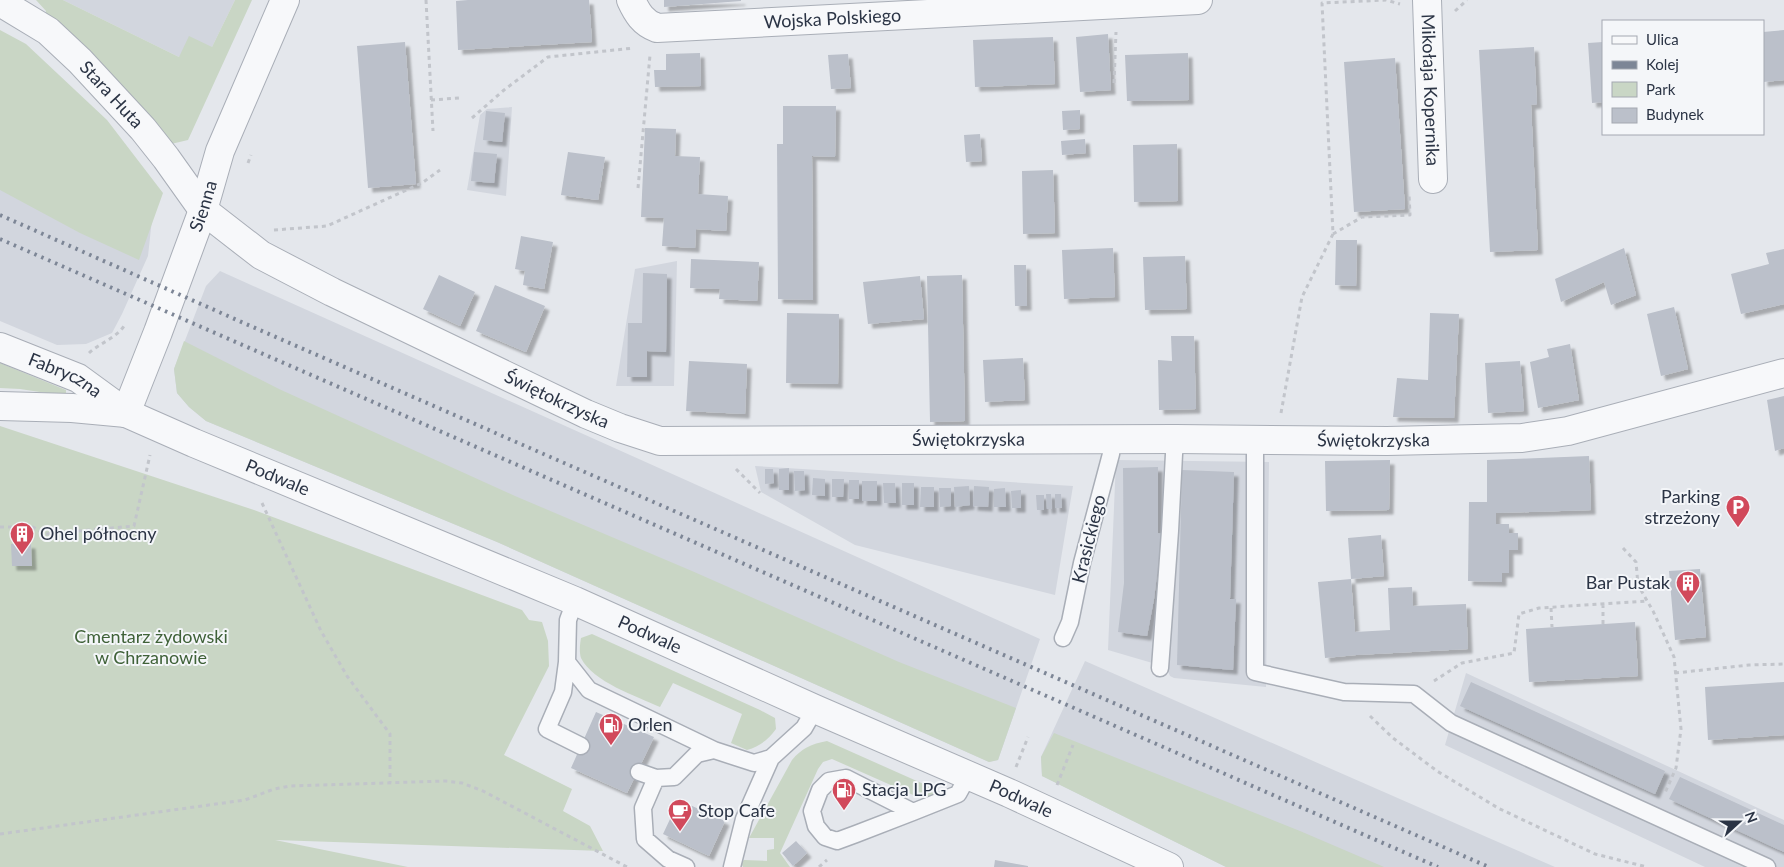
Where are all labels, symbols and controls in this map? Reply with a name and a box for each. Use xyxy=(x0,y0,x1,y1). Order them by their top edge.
street label: Wojska Polskiego xyxy=(763,3,902,32)
street label: Mikołaja Kopernika xyxy=(1417,13,1445,166)
legend xyxy=(1602,20,1764,135)
text: Ulica xyxy=(1646,30,1679,48)
text: Kolej xyxy=(1646,55,1679,73)
street label: Stara Huta xyxy=(75,56,149,132)
text: Park xyxy=(1646,80,1676,98)
text: Budynek xyxy=(1646,105,1704,123)
street label: Sienna xyxy=(184,178,221,234)
street label: Fabryczna xyxy=(25,347,107,402)
street label: Świętokrzyska xyxy=(501,365,613,432)
street label: Świętokrzyska xyxy=(912,428,1025,450)
street label: Świętokrzyska xyxy=(1317,428,1430,451)
street label: Podwale xyxy=(242,454,313,500)
place label: Parking strzeżony xyxy=(1644,485,1721,528)
street label: Krasickiego xyxy=(1066,492,1110,585)
parking icon: Parking strzeżony xyxy=(1725,494,1751,528)
building icon: Ohel północny xyxy=(9,521,35,555)
place label: Ohel północny xyxy=(40,522,157,544)
building icon: Bar Pustak xyxy=(1675,570,1701,604)
place label: Bar Pustak xyxy=(1586,571,1671,593)
street label: Podwale xyxy=(615,610,685,658)
park label: Cmentarz żydowski w Chrzanowie xyxy=(74,625,228,668)
fuel station icon: Orlen xyxy=(598,712,624,746)
place label: Orlen xyxy=(628,713,673,735)
street label: Podwale xyxy=(986,774,1057,822)
fuel station icon: Stacja LPG xyxy=(831,777,857,811)
place label: Stacja LPG xyxy=(862,778,946,800)
north arrow xyxy=(1714,797,1764,847)
cafe icon: Stop Cafe xyxy=(667,798,693,832)
place label: Stop Cafe xyxy=(698,799,775,821)
text: N xyxy=(1742,809,1761,825)

